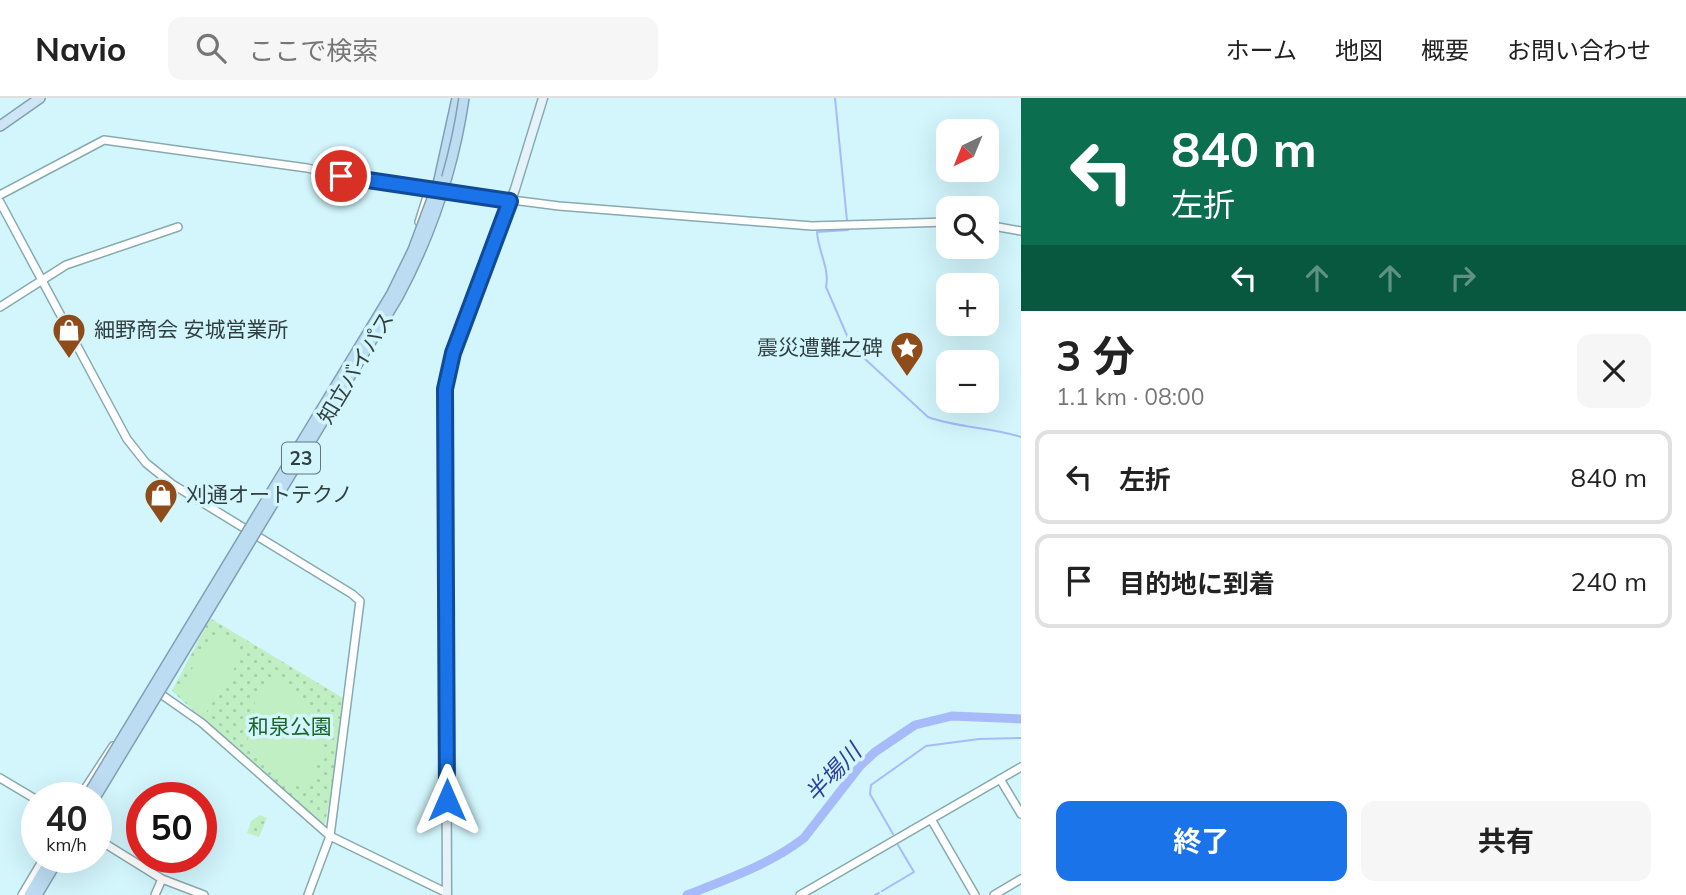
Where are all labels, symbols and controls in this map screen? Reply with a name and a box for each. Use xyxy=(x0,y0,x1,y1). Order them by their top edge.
search box xyxy=(168,17,658,80)
text: Navio xyxy=(35,28,126,69)
icon: search xyxy=(192,29,230,67)
text: ここで検索 xyxy=(248,34,378,67)
text: ホーム xyxy=(1226,35,1297,65)
text: 地図 xyxy=(1335,35,1383,65)
text: 概要 xyxy=(1421,35,1469,65)
text: お問い合わせ xyxy=(1507,35,1651,65)
text: 840 m xyxy=(1171,118,1317,179)
north arrow xyxy=(936,119,999,182)
map controls xyxy=(936,119,999,413)
icon: left xyxy=(1056,126,1147,217)
pin xyxy=(311,146,371,206)
icon: arrive xyxy=(322,157,360,195)
text: 左折 xyxy=(1171,184,1235,224)
button: search xyxy=(936,196,999,259)
icon: left xyxy=(1225,259,1263,297)
icon: ahead xyxy=(1298,259,1336,297)
icon: ahead xyxy=(1371,259,1409,297)
icon: right xyxy=(1444,259,1482,297)
button: + xyxy=(936,273,999,336)
street label: 知立バイパス xyxy=(312,307,399,428)
shop icon: 細野商会 安城営業所 xyxy=(50,311,88,360)
place label: 細野商会 安城営業所 xyxy=(94,316,288,342)
place icon: 震災遭難之碑 xyxy=(888,329,926,378)
text: 3 分 xyxy=(1056,329,1135,382)
place label: 震災遭難之碑 xyxy=(757,334,883,360)
button: close xyxy=(1577,334,1651,408)
button: − xyxy=(936,350,999,413)
text: 1.1 km · 08:00 xyxy=(1056,382,1205,411)
road number: 23 xyxy=(282,442,320,474)
icon: left xyxy=(1060,458,1098,496)
text: 840 m xyxy=(1571,461,1647,494)
text: 左折 xyxy=(1119,463,1171,496)
shop icon: 刈通オートテクノ xyxy=(142,476,180,525)
place label: 刈通オートテクノ xyxy=(186,481,353,507)
icon: arrive xyxy=(1060,562,1098,600)
text: 240 m xyxy=(1571,565,1647,598)
text: 目的地に到着 xyxy=(1119,567,1275,600)
park label: 和泉公園 xyxy=(248,713,332,739)
water label: 半場川 xyxy=(799,735,869,808)
position arrow xyxy=(410,763,484,837)
speed limit sign: 50 xyxy=(126,782,217,873)
text: 40 xyxy=(45,796,88,840)
button: 終了 xyxy=(1056,801,1347,881)
button: 共有 xyxy=(1361,801,1651,881)
text: km/h xyxy=(46,833,87,856)

